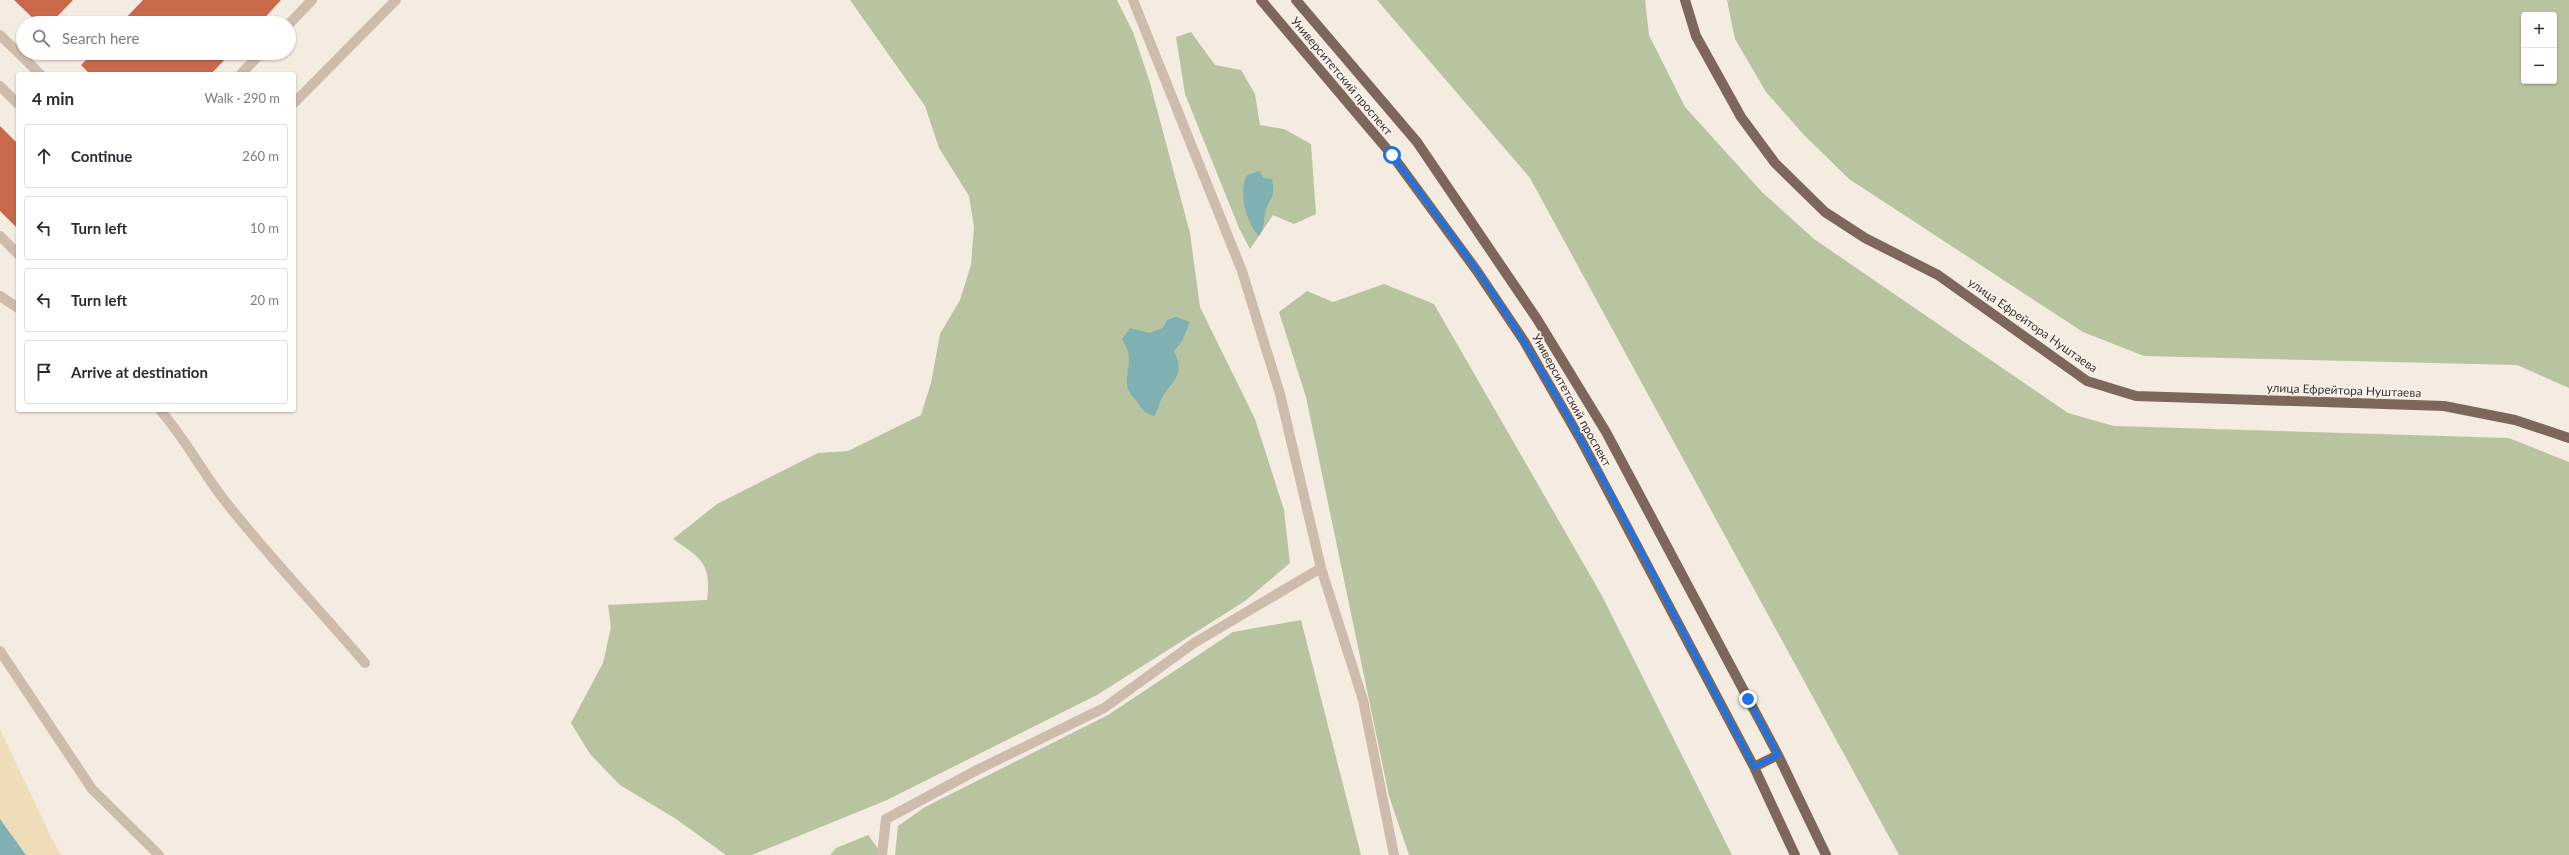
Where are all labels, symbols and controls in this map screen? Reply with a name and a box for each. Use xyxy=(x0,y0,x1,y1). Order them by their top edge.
map controls xyxy=(2521,12,2557,84)
button: + xyxy=(2521,12,2557,48)
street label: Университетский проспект xyxy=(1288,14,1396,138)
search box xyxy=(16,16,296,60)
icon: search xyxy=(30,27,52,49)
text: Search here xyxy=(62,29,139,47)
button: − xyxy=(2521,48,2557,84)
text: 4 min xyxy=(32,88,74,109)
text: Walk · 290 m xyxy=(204,90,280,106)
icon: ahead xyxy=(33,145,55,167)
route start xyxy=(1383,146,1401,164)
text: Continue xyxy=(71,147,132,165)
text: 260 m xyxy=(242,148,279,164)
icon: left xyxy=(33,217,55,239)
text: Turn left xyxy=(71,219,127,237)
text: 10 m xyxy=(250,220,279,236)
street label: улица Ефрейтора Нуштаева xyxy=(1965,275,2101,376)
icon: left xyxy=(33,289,55,311)
text: Turn left xyxy=(71,291,127,309)
text: 20 m xyxy=(250,292,279,308)
street label: Университетский проспект xyxy=(1529,331,1615,469)
icon: arrive xyxy=(33,361,55,383)
text: Arrive at destination xyxy=(71,363,208,381)
street label: улица Ефрейтора Нуштаева xyxy=(2266,380,2422,400)
route end xyxy=(1739,690,1757,708)

